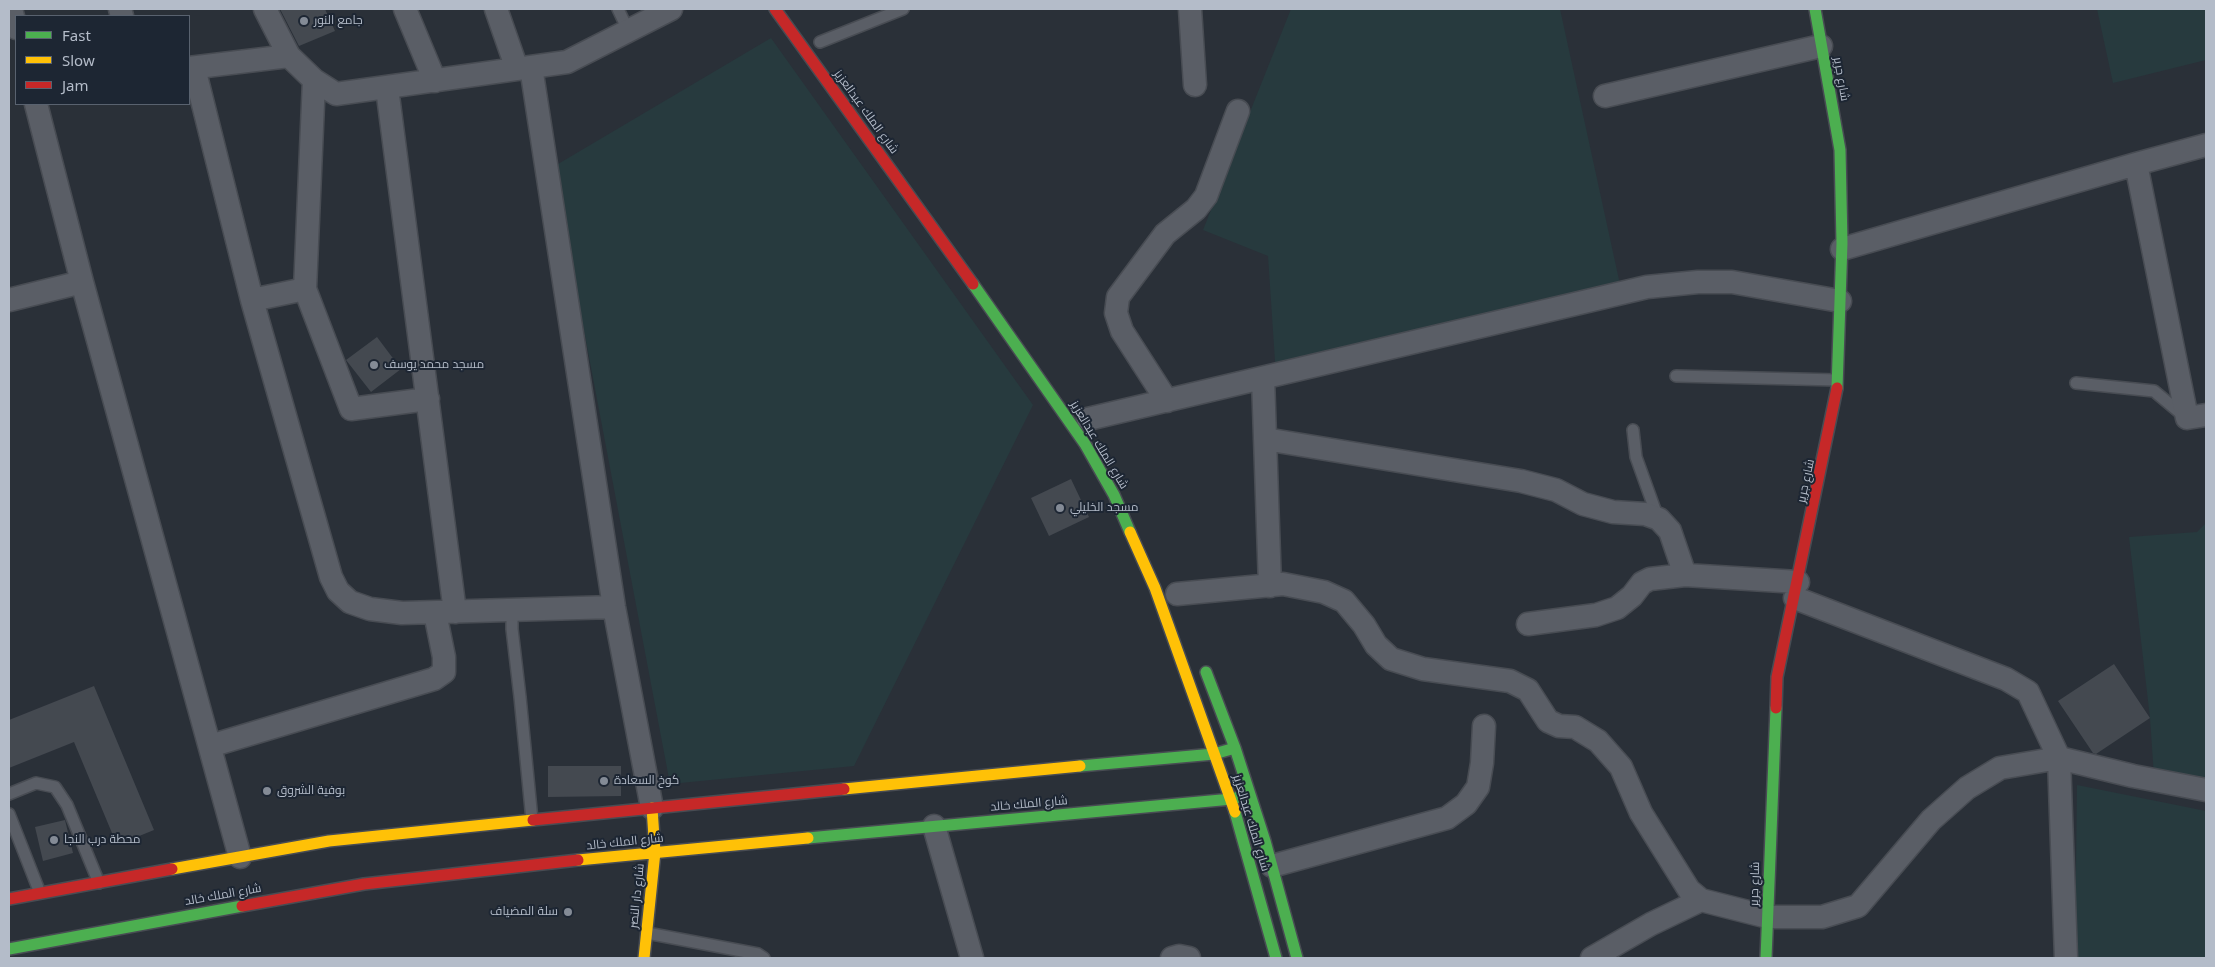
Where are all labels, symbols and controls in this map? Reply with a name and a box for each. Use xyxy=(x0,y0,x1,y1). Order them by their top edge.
place label: جامع النور xyxy=(314,14,363,28)
legend xyxy=(15,15,190,105)
marker: جامع النور xyxy=(298,15,310,27)
text: Fast xyxy=(62,25,91,45)
text: Slow xyxy=(62,50,95,70)
street label: شارع جرير xyxy=(1830,56,1852,102)
street label: شارع الملك عبدالعزيز xyxy=(831,67,901,157)
text: Jam xyxy=(62,75,89,95)
place label: مسجد محمد يوسف xyxy=(384,358,484,372)
marker: مسجد محمد يوسف xyxy=(368,359,380,371)
street label: شارع الملك عبدالعزيز xyxy=(1067,398,1131,492)
street label: شارع جرير xyxy=(1794,458,1818,504)
place label: مسجد الخليلي xyxy=(1070,501,1138,515)
marker: مسجد الخليلي xyxy=(1054,502,1066,514)
street label: شارع الملك عبدالعزيز xyxy=(1229,773,1273,873)
place label: كوخ السعادة xyxy=(614,774,679,788)
marker: كوخ السعادة xyxy=(598,775,610,787)
place label: بوفية الشروق xyxy=(277,784,345,798)
marker: بوفية الشروق xyxy=(261,785,273,797)
street label: شارع الملك خالد xyxy=(990,793,1068,815)
street label: شارع الملك خالد xyxy=(586,831,664,853)
place label: محطة درب النجا xyxy=(64,833,140,847)
marker: محطة درب النجا xyxy=(48,834,60,846)
street label: شارع جرير xyxy=(1747,862,1763,906)
street label: شارع دار النصر xyxy=(626,863,648,929)
street label: شارع الملك خالد xyxy=(184,881,262,909)
place label: سلة المضياف xyxy=(490,905,558,919)
marker: سلة المضياف xyxy=(562,906,574,918)

